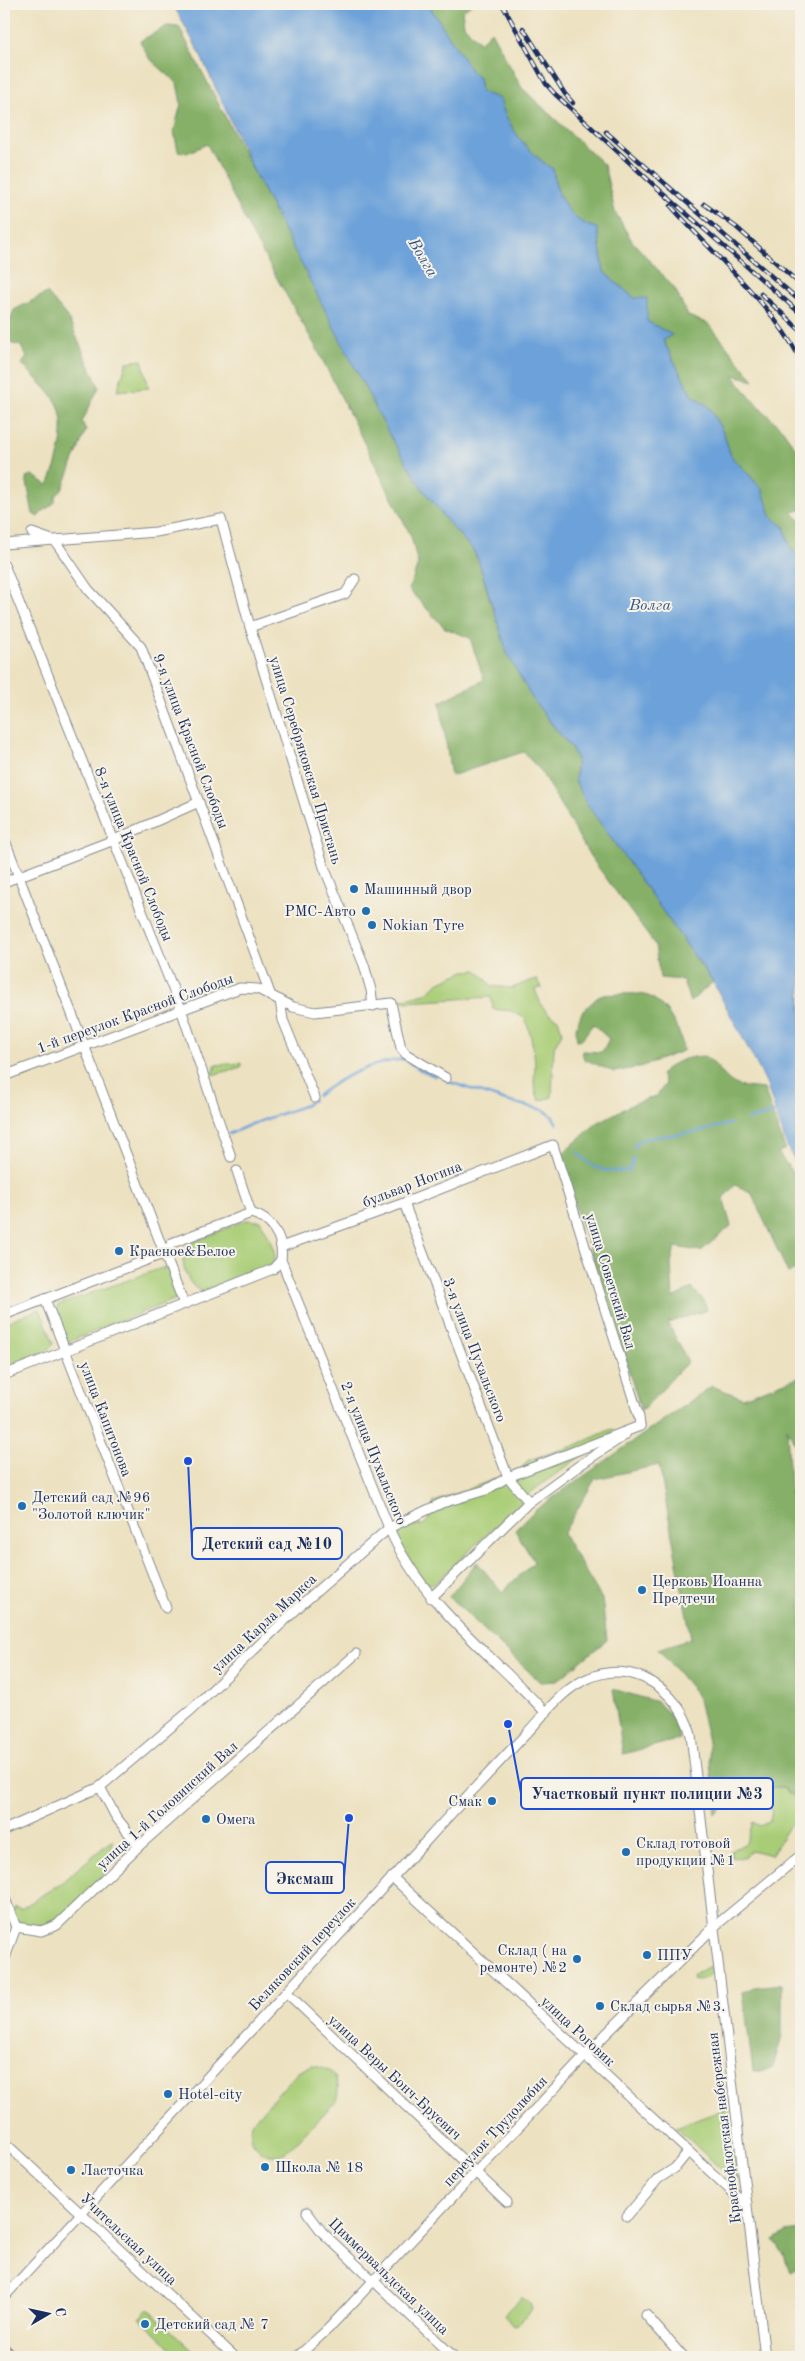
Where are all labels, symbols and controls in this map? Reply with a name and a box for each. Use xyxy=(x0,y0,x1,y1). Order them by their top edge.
water label: Волга xyxy=(404,235,440,281)
water label: Волга xyxy=(628,598,671,614)
street label: 9-я улица Красной Слободы xyxy=(149,652,230,831)
street label: улица Серебряковская Пристань xyxy=(266,655,343,866)
street label: 8-я улица Красной Слободы xyxy=(91,765,174,944)
marker: Машинный двор xyxy=(348,883,360,895)
place label: Машинный двор xyxy=(364,883,472,898)
place label: РМС-Авто xyxy=(284,905,356,920)
marker: РМС-Авто xyxy=(360,905,372,917)
marker: Nokian Tyre xyxy=(366,919,378,931)
place label: Nokian Tyre xyxy=(382,919,464,934)
street label: 1-й переулок Красной Слободы xyxy=(35,972,236,1057)
street label: бульвар Ногина xyxy=(361,1159,465,1211)
street label: улица Советский Вал xyxy=(582,1212,637,1351)
marker: Красное&Белое xyxy=(113,1245,125,1257)
place label: Красное&Белое xyxy=(129,1245,236,1260)
street label: 3-я улица Пухальского xyxy=(439,1276,508,1425)
street label: улица Капитонова xyxy=(76,1360,134,1480)
street label: 2-я улица Пухальского xyxy=(337,1380,408,1527)
place label: Детский сад №96 "Золотой ключик" xyxy=(32,1491,151,1523)
marker: Детский сад №96 "Золотой ключик" xyxy=(16,1500,28,1512)
callout: Детский сад №10 xyxy=(192,1528,342,1559)
text: Детский сад №10 xyxy=(202,1537,332,1553)
street label: улица Карла Маркса xyxy=(210,1571,321,1676)
place label: Церковь Иоанна Предтечи xyxy=(652,1575,763,1607)
marker: Церковь Иоанна Предтечи xyxy=(636,1584,648,1596)
street label: улица 1-й Головинский Вал xyxy=(95,1739,241,1873)
callout: Участковый пункт полиции №3 xyxy=(521,1778,773,1809)
text: Участковый пункт полиции №3 xyxy=(531,1787,763,1803)
place label: Смак xyxy=(448,1795,482,1810)
marker: Смак xyxy=(486,1795,498,1807)
marker: Омега xyxy=(200,1813,212,1825)
place label: Омега xyxy=(216,1813,256,1828)
place label: Склад готовой продукции №1 xyxy=(636,1837,735,1869)
marker: Склад готовой продукции №1 xyxy=(620,1846,632,1858)
callout: Эксмаш xyxy=(266,1862,344,1893)
text: Эксмаш xyxy=(276,1872,334,1888)
street label: Беляковский переулок xyxy=(247,1895,360,2015)
place label: Склад ( на ремонте) №2 xyxy=(480,1944,568,1976)
marker: ППУ xyxy=(641,1949,653,1961)
place label: ППУ xyxy=(657,1949,693,1964)
marker: Склад ( на ремонте) №2 xyxy=(571,1953,583,1965)
street label: улица Роговик xyxy=(537,1994,617,2070)
marker: Склад сырья №3. xyxy=(594,2000,606,2012)
place label: Склад сырья №3. xyxy=(610,2000,725,2015)
street label: улица Веры Бонч-Бруевич xyxy=(325,2013,463,2144)
street label: Краснофлотская набережная xyxy=(706,2031,745,2224)
street label: переулок Трудолюбия xyxy=(441,2074,551,2190)
marker: Hotel-city xyxy=(162,2088,174,2100)
place label: Hotel-city xyxy=(178,2088,243,2103)
marker: Школа № 18 xyxy=(259,2161,271,2173)
place label: Школа № 18 xyxy=(275,2161,363,2176)
marker: Ласточка xyxy=(65,2164,77,2176)
place label: Ласточка xyxy=(81,2164,144,2179)
street label: Учительская улица xyxy=(77,2192,180,2289)
street label: Циммервальдская улица xyxy=(325,2216,451,2339)
north arrow xyxy=(22,2288,72,2338)
text: С xyxy=(52,2306,67,2318)
marker: Детский сад № 7 xyxy=(139,2318,151,2330)
place label: Детский сад № 7 xyxy=(155,2318,269,2333)

